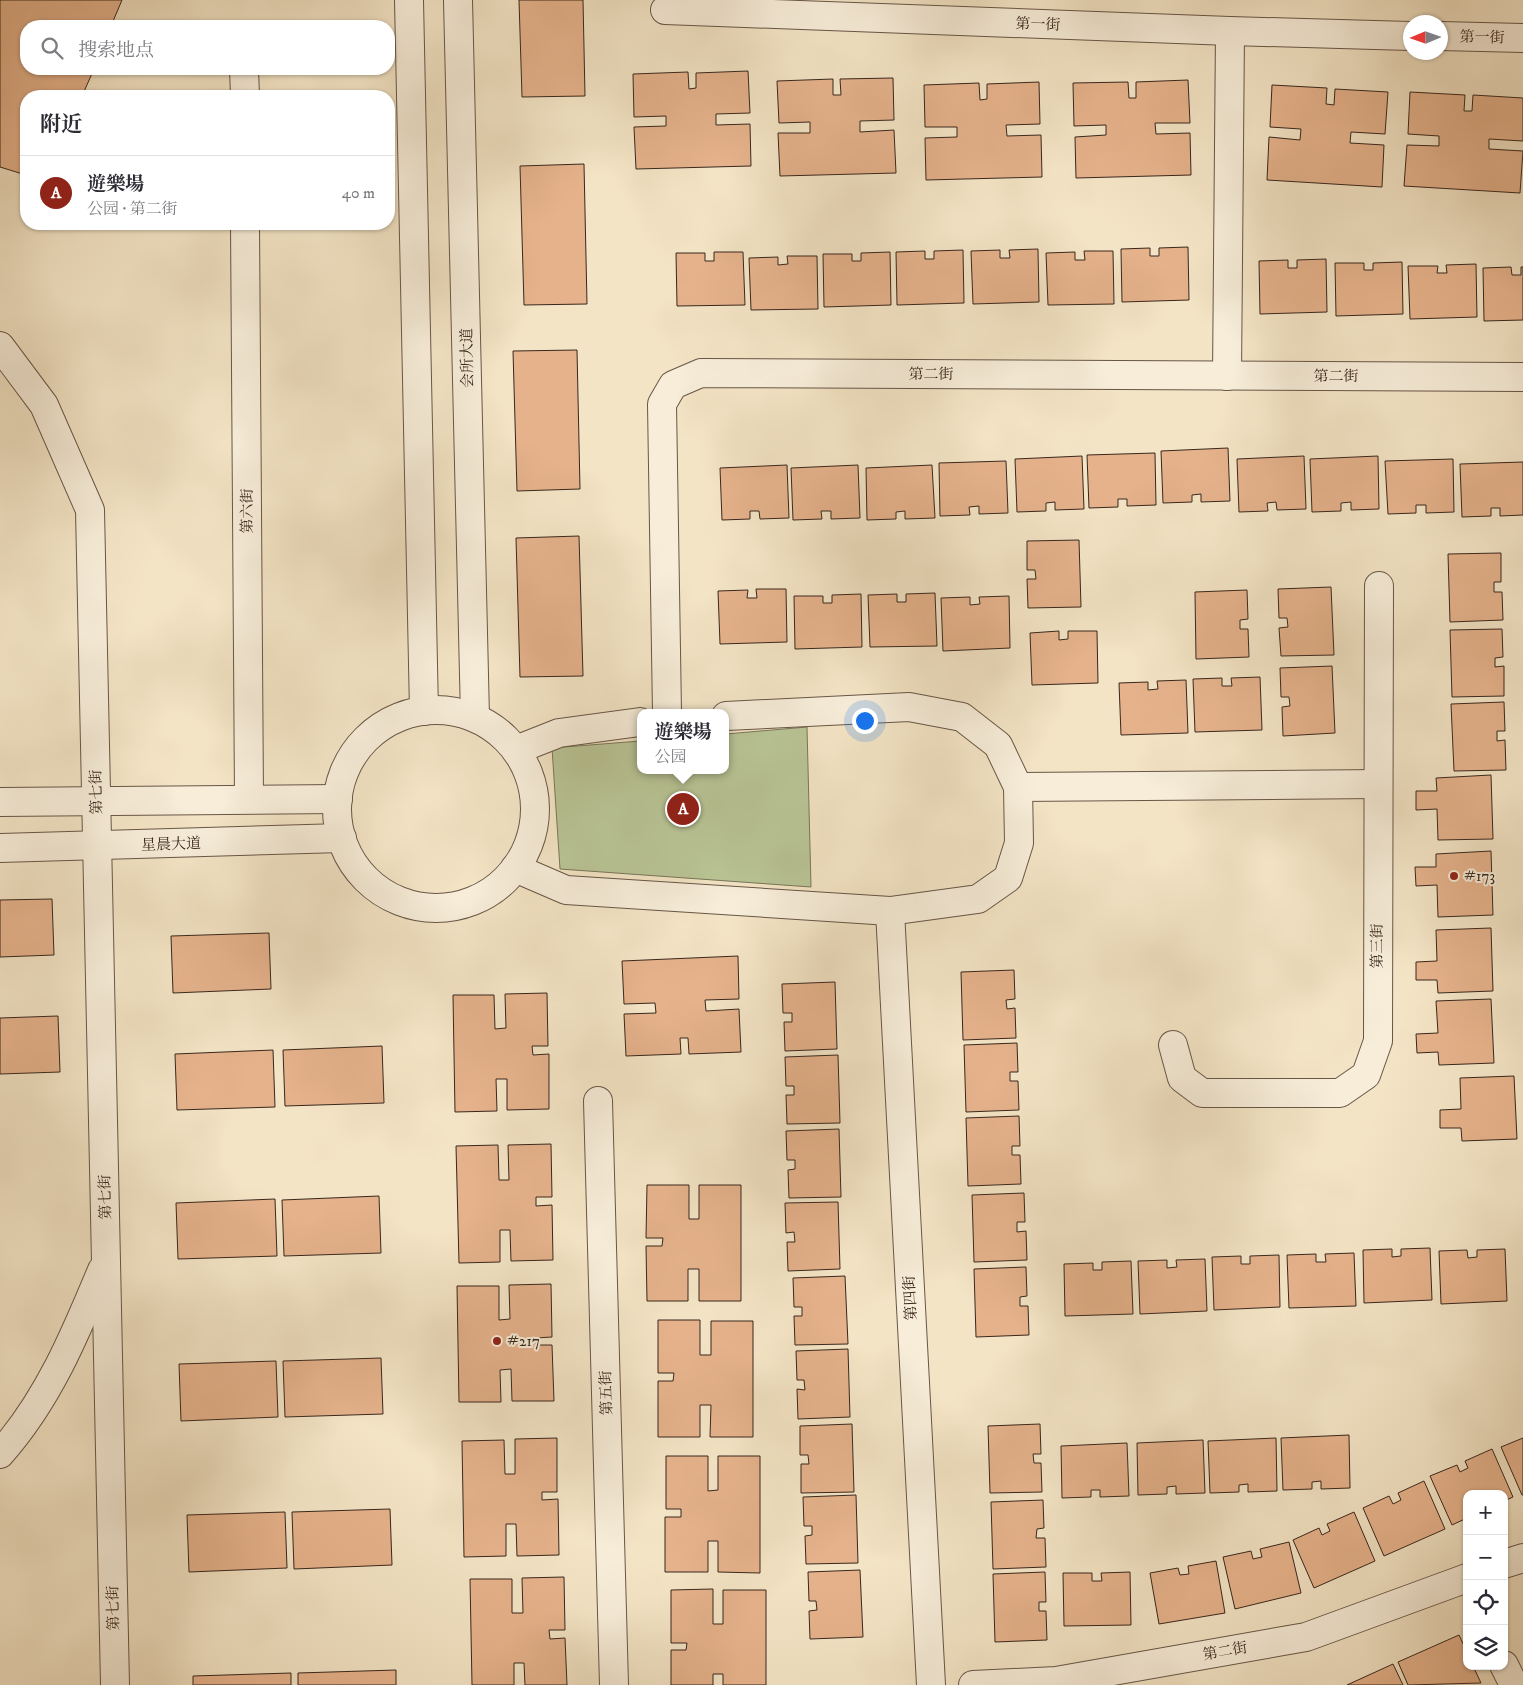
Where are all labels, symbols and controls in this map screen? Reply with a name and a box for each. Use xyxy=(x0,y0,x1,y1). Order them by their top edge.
street label: 第一街 xyxy=(1015,14,1061,35)
north arrow xyxy=(1403,15,1448,60)
search box xyxy=(20,20,395,75)
street label: 第一街 xyxy=(1459,28,1505,47)
icon: search xyxy=(38,34,66,62)
text: 搜索地点 xyxy=(78,39,154,62)
text: 附近 xyxy=(40,112,82,138)
text: 遊樂場 xyxy=(87,173,144,196)
text: A xyxy=(51,183,61,203)
text: 40 m xyxy=(342,183,375,203)
text: 公园 · 第二街 xyxy=(87,199,178,219)
street label: 会所大道 xyxy=(457,328,478,388)
street label: 第二街 xyxy=(908,365,954,384)
street label: 第二街 xyxy=(1313,367,1359,386)
street label: 第六街 xyxy=(238,488,257,534)
your location xyxy=(852,708,878,734)
popup xyxy=(637,709,729,774)
text: 遊樂場 xyxy=(654,721,712,744)
text: 公园 xyxy=(654,747,687,767)
street label: 第七街 xyxy=(87,769,106,815)
pin: A xyxy=(667,790,699,828)
street label: 星晨大道 xyxy=(141,834,201,855)
place label: #173 xyxy=(1464,867,1495,886)
marker: #173 xyxy=(1448,870,1460,882)
street label: 第三街 xyxy=(1368,923,1387,969)
street label: 第七街 xyxy=(96,1174,115,1220)
street label: 第四街 xyxy=(900,1275,921,1321)
place label: #217 xyxy=(507,1332,540,1351)
marker: #217 xyxy=(491,1335,503,1347)
street label: 第五街 xyxy=(596,1370,617,1416)
map controls xyxy=(1463,1490,1508,1670)
button: + xyxy=(1463,1490,1508,1535)
button: − xyxy=(1463,1535,1508,1580)
button: locate xyxy=(1463,1580,1508,1625)
street label: 第七街 xyxy=(104,1585,123,1631)
button: layers xyxy=(1463,1625,1508,1670)
street label: 第二街 xyxy=(1201,1638,1249,1665)

